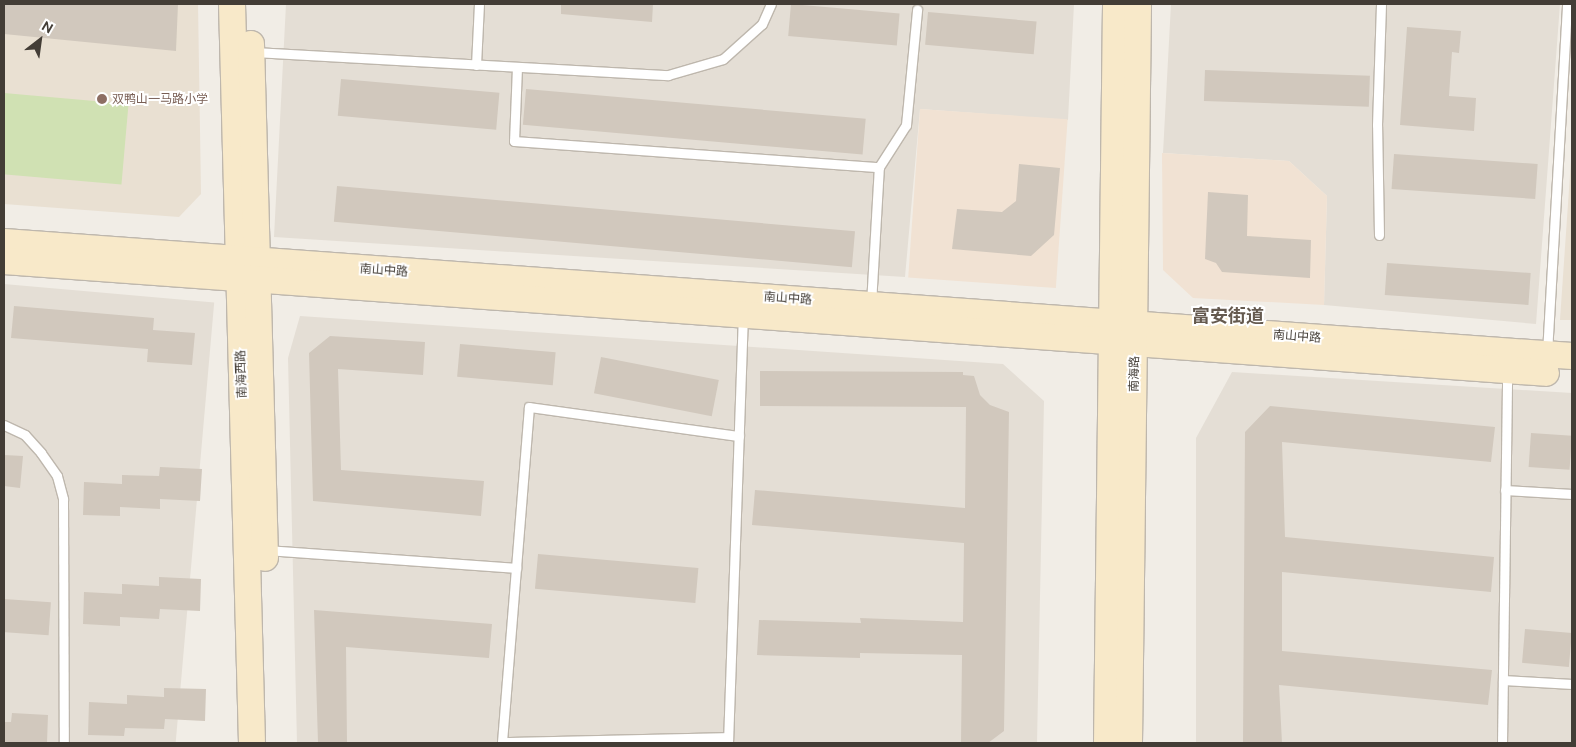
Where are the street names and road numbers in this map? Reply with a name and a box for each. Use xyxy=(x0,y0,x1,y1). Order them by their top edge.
street label: 南山中路 xyxy=(360,261,408,279)
street label: 南山中路 xyxy=(764,289,812,307)
street label: 南山中路 xyxy=(1273,327,1321,345)
street label: 南海西路 xyxy=(233,350,249,398)
street label: 南海路 xyxy=(1126,356,1142,392)

